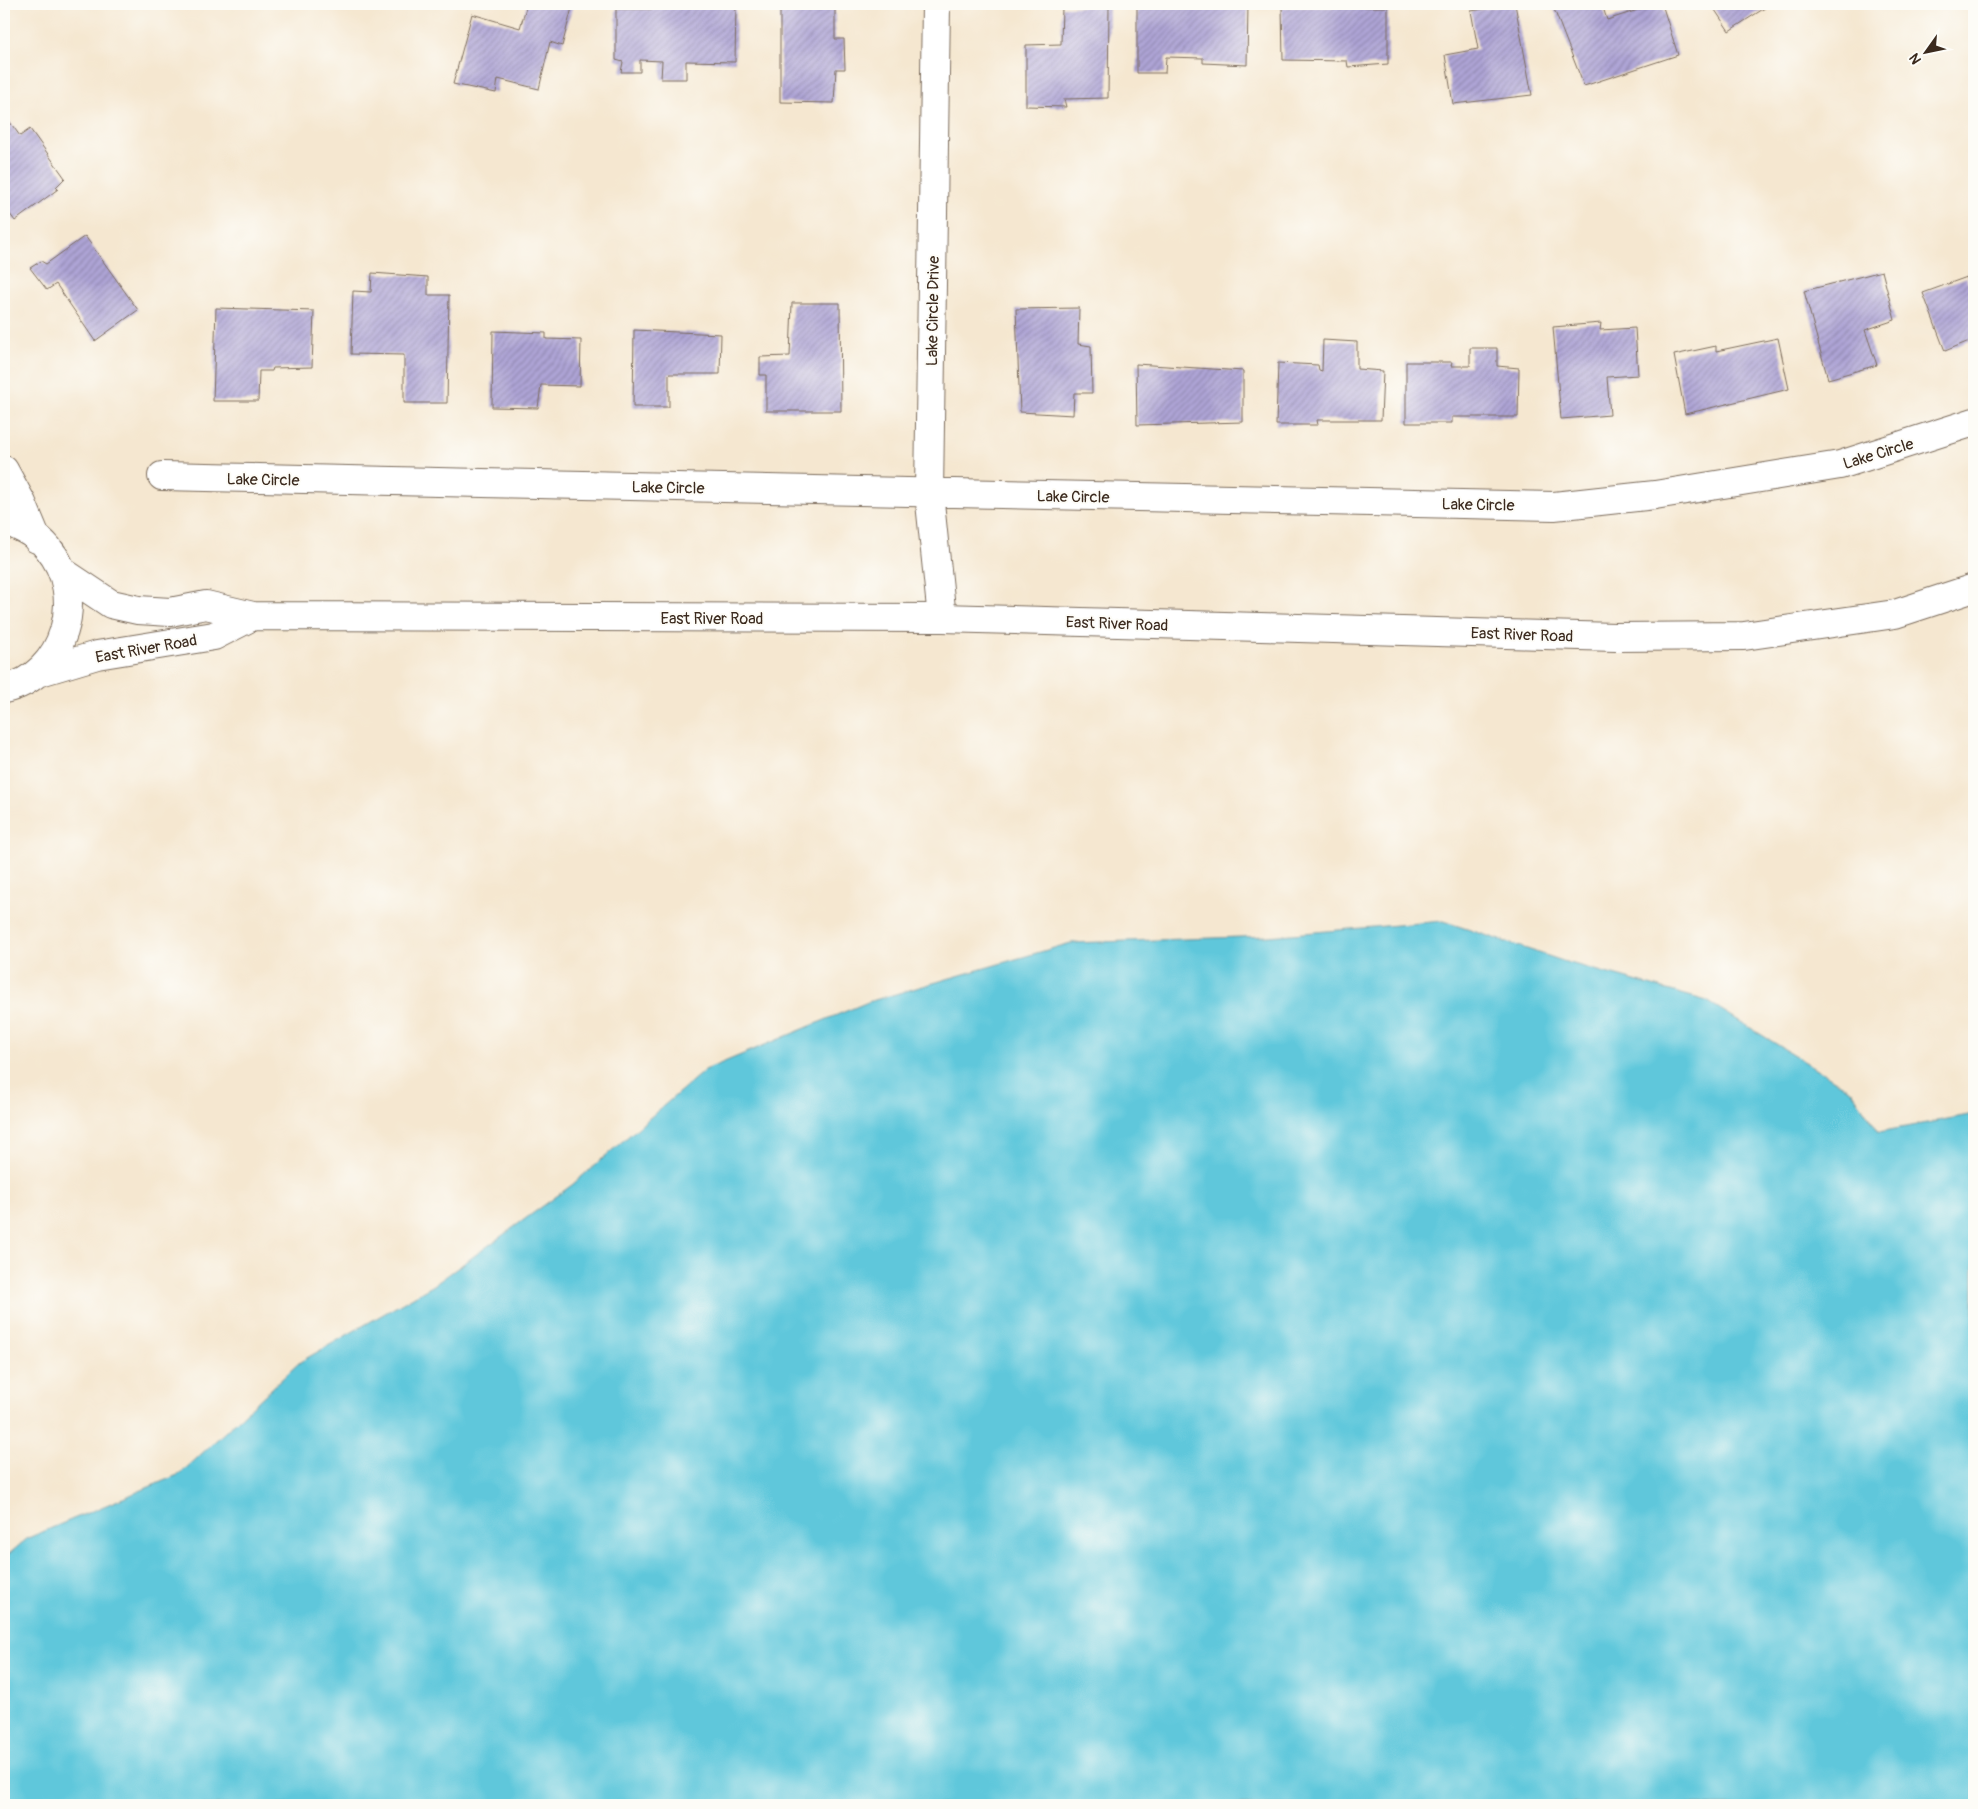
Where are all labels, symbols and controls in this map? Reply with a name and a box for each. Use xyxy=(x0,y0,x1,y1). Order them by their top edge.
north arrow xyxy=(1900,28,1950,78)
text: N xyxy=(1906,50,1925,67)
street label: Lake Circle Drive xyxy=(922,256,944,366)
street label: Lake Circle xyxy=(1841,434,1916,474)
street label: Lake Circle xyxy=(226,469,300,491)
street label: Lake Circle xyxy=(631,477,705,499)
street label: Lake Circle xyxy=(1036,486,1110,508)
street label: Lake Circle xyxy=(1441,494,1515,516)
street label: East River Road xyxy=(661,609,763,629)
street label: East River Road xyxy=(1065,612,1169,636)
street label: East River Road xyxy=(1470,623,1574,647)
street label: East River Road xyxy=(94,630,199,668)

